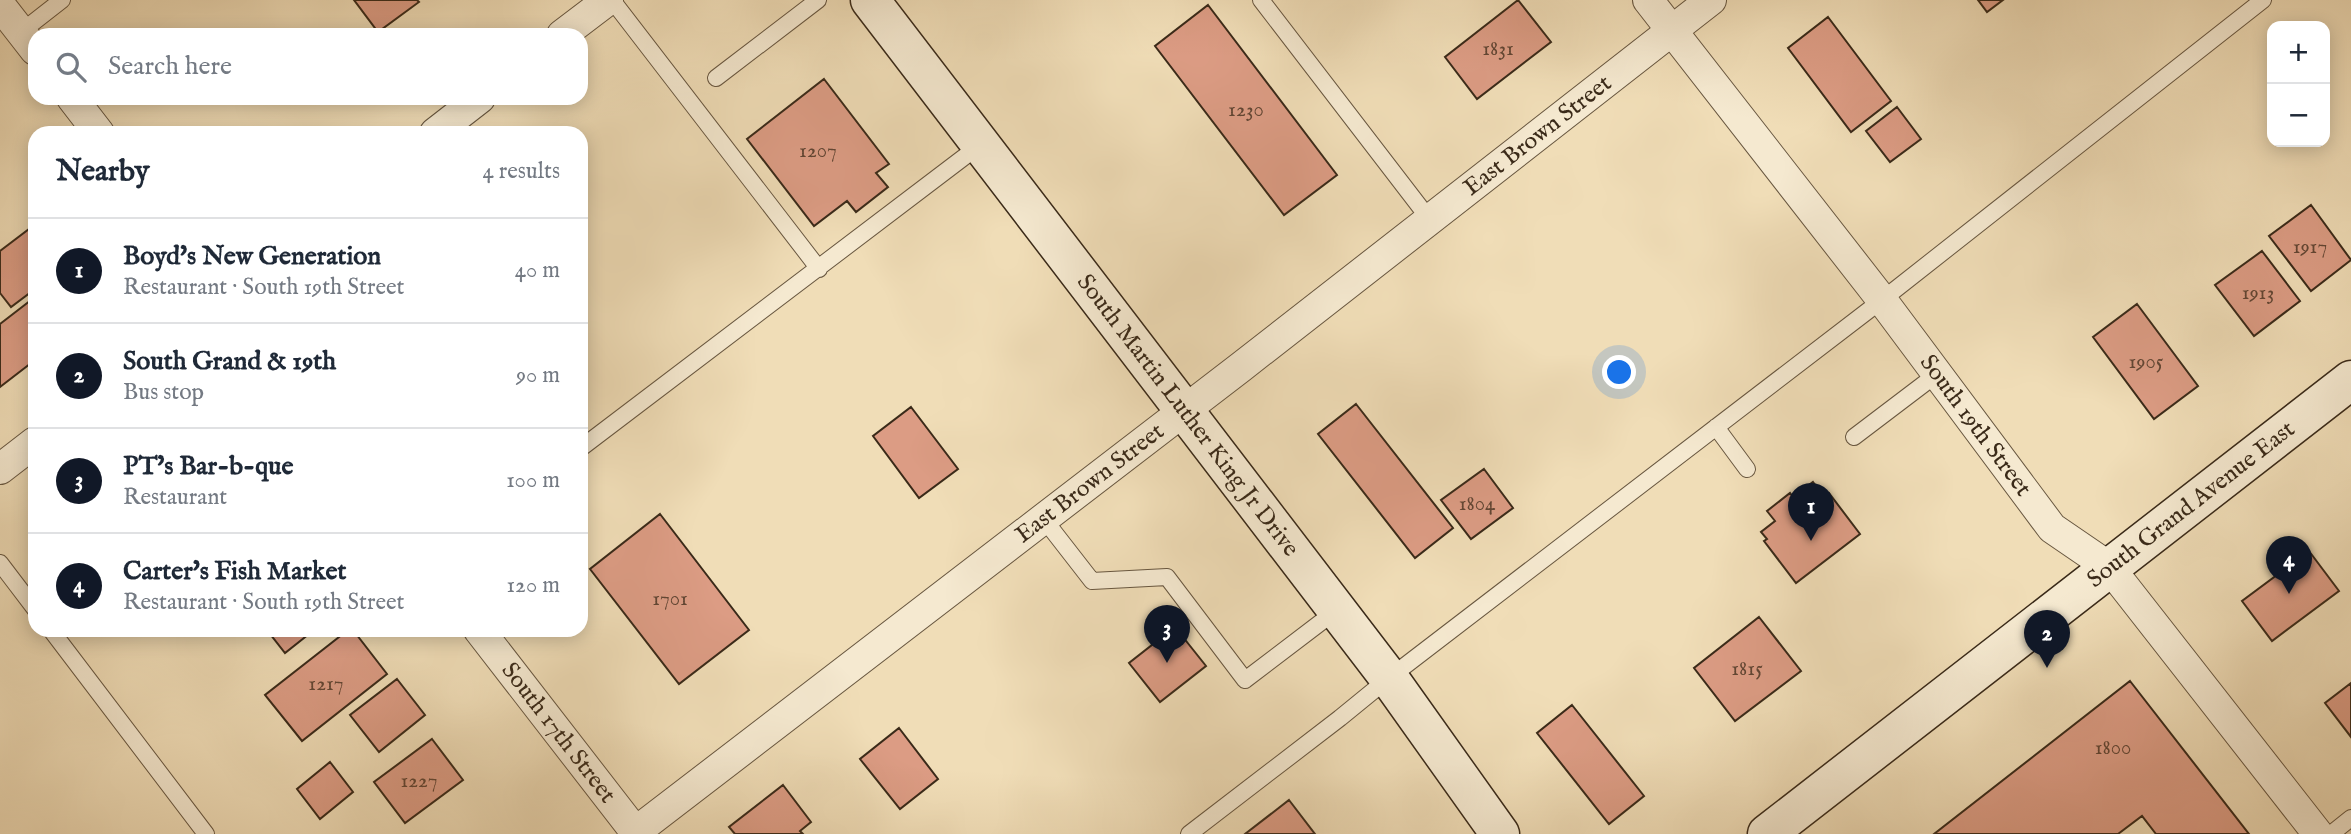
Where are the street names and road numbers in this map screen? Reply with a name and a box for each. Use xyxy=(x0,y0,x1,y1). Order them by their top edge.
street label: East Brown Street xyxy=(1457,68,1618,203)
street label: South Martin Luther King Jr Drive xyxy=(1070,268,1306,563)
street label: South 19th Street xyxy=(1913,348,2039,503)
street label: South Grand Avenue East xyxy=(2081,414,2301,595)
street label: East Brown Street xyxy=(1009,416,1171,550)
street label: South 17th Street xyxy=(494,656,623,809)

